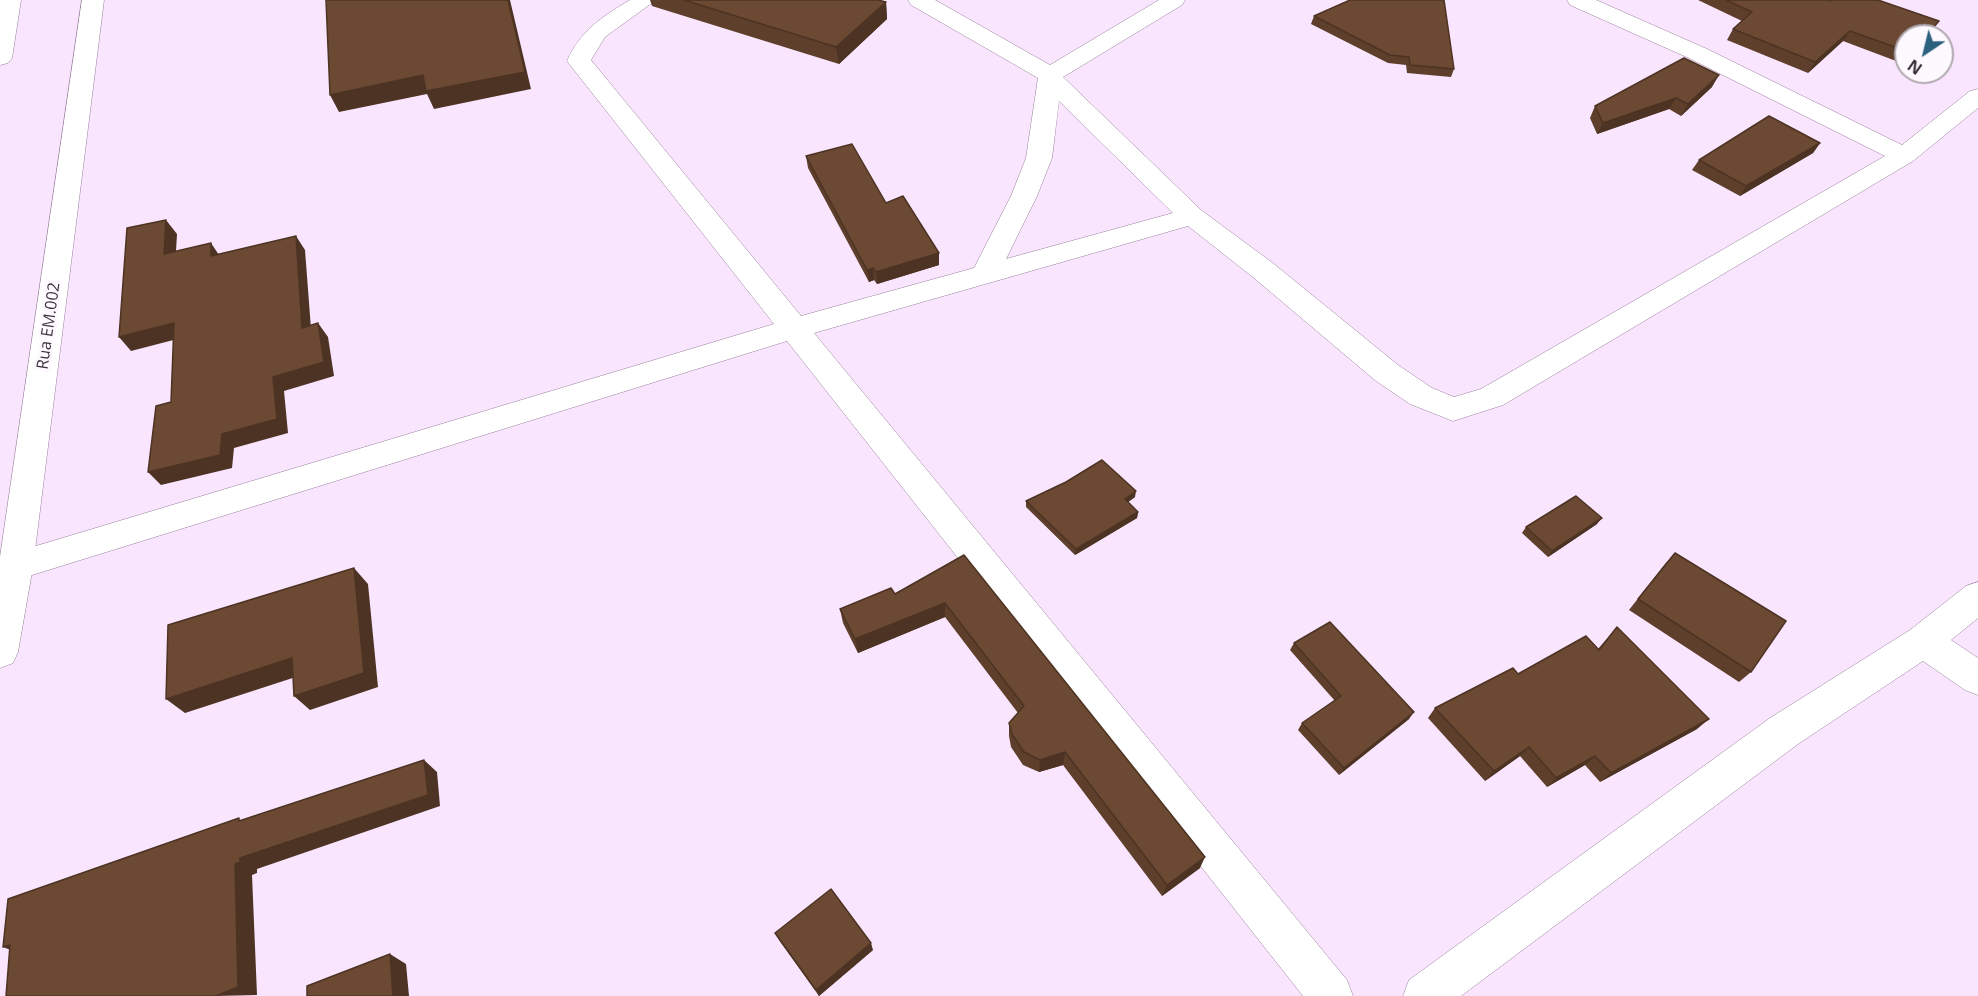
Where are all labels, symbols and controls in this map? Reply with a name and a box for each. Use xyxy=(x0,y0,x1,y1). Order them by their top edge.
north arrow xyxy=(1894,24,1954,84)
text: N xyxy=(1903,54,1926,80)
street label: Rua EM.002 xyxy=(33,281,65,371)

